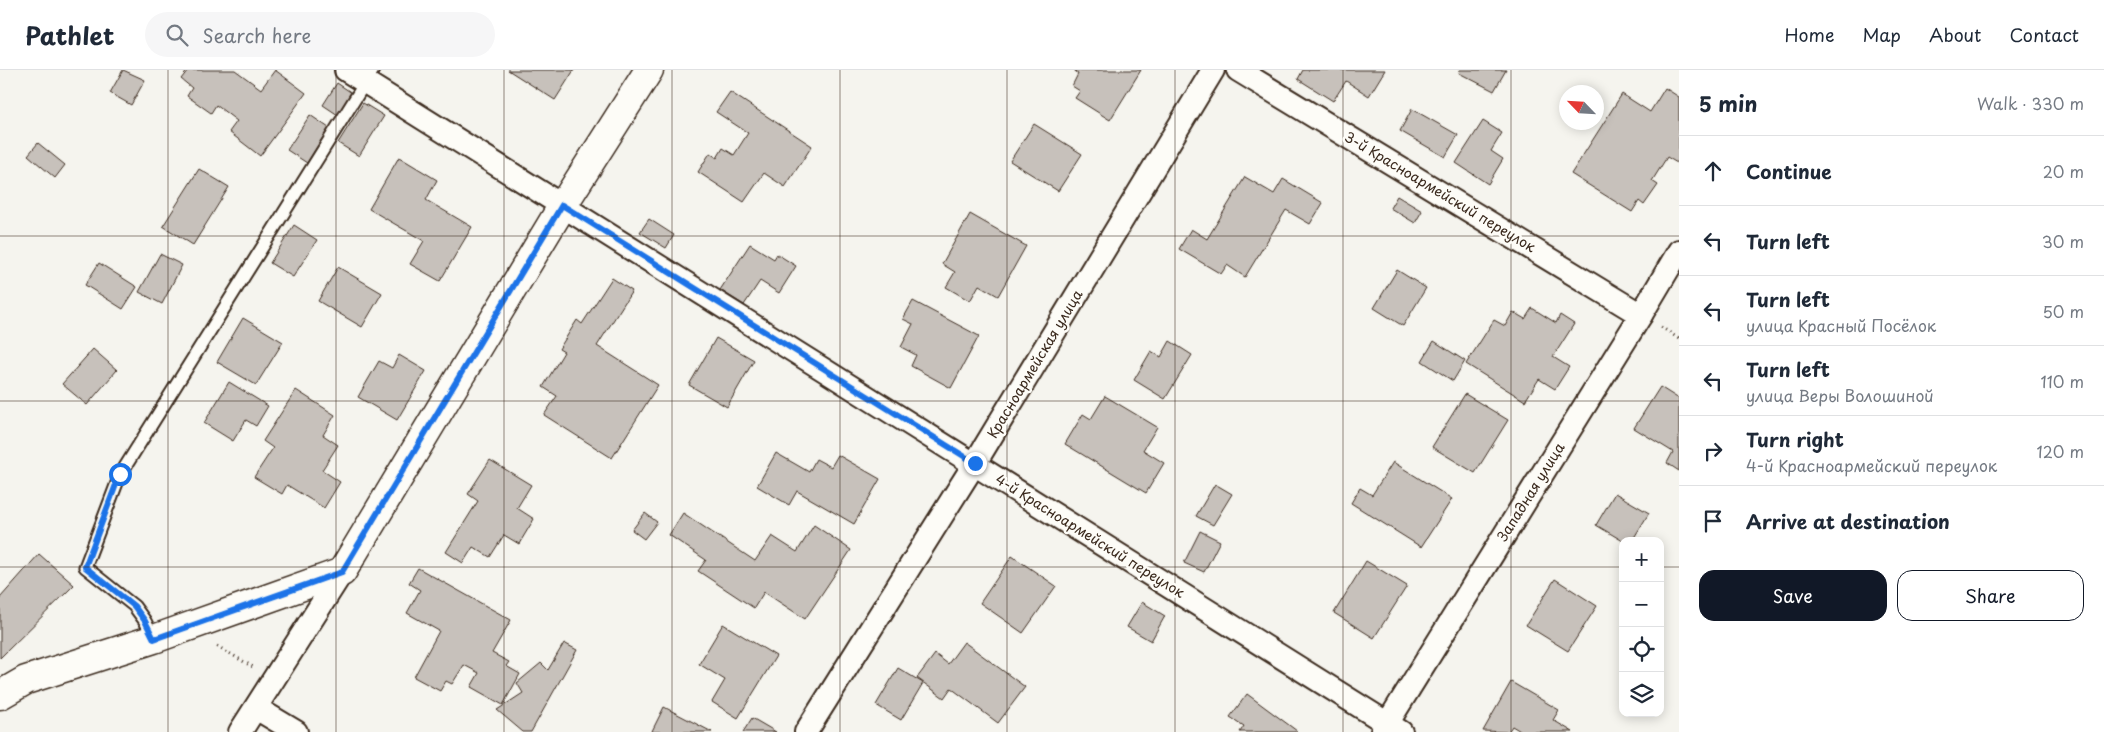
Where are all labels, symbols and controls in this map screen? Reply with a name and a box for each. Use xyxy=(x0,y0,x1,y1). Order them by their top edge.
search box xyxy=(145,12,495,57)
text: Pathlet xyxy=(25,17,115,53)
icon: search xyxy=(163,21,191,49)
text: Search here xyxy=(203,21,311,49)
text: Home xyxy=(1784,21,1834,48)
text: Map xyxy=(1862,21,1901,48)
text: About xyxy=(1929,21,1981,48)
text: Contact xyxy=(2009,21,2079,48)
north arrow xyxy=(1559,85,1604,130)
text: 5 min xyxy=(1699,87,1757,119)
text: Walk · 330 m xyxy=(1977,91,2084,115)
street label: 3-й Красноармейский переулок xyxy=(1341,126,1540,258)
icon: ahead xyxy=(1699,157,1727,185)
text: Continue xyxy=(1746,157,1832,185)
text: 20 m xyxy=(2043,159,2084,183)
icon: left xyxy=(1699,227,1727,255)
text: Turn left xyxy=(1746,227,1830,255)
text: 30 m xyxy=(2042,229,2084,253)
street label: Красноармейская улица xyxy=(982,285,1087,442)
text: Turn left xyxy=(1746,285,1830,313)
icon: left xyxy=(1699,297,1727,325)
text: 50 m xyxy=(2043,299,2084,323)
text: улица Красный Посёлок xyxy=(1746,313,1936,337)
text: Turn left xyxy=(1746,355,1830,383)
icon: left xyxy=(1699,367,1727,395)
text: 110 m xyxy=(2041,369,2084,393)
text: улица Веры Волошиной xyxy=(1746,383,1934,407)
text: Turn right xyxy=(1746,425,1844,453)
icon: right xyxy=(1699,437,1727,465)
street label: Западная улица xyxy=(1492,438,1569,545)
text: 120 m xyxy=(2037,439,2084,463)
route end xyxy=(964,452,987,475)
text: 4-й Красноармейский переулок xyxy=(1746,453,1997,477)
route start xyxy=(109,463,132,486)
street label: 4-й Красноармейский переулок xyxy=(991,468,1190,603)
icon: arrive xyxy=(1699,507,1727,535)
text: Arrive at destination xyxy=(1746,507,1950,535)
map controls xyxy=(1619,537,1664,717)
button: + xyxy=(1619,537,1664,582)
button: Save xyxy=(1699,570,1887,621)
button: Share xyxy=(1897,570,2084,621)
button: − xyxy=(1619,582,1664,627)
button: locate xyxy=(1619,627,1664,672)
button: layers xyxy=(1619,672,1664,717)

